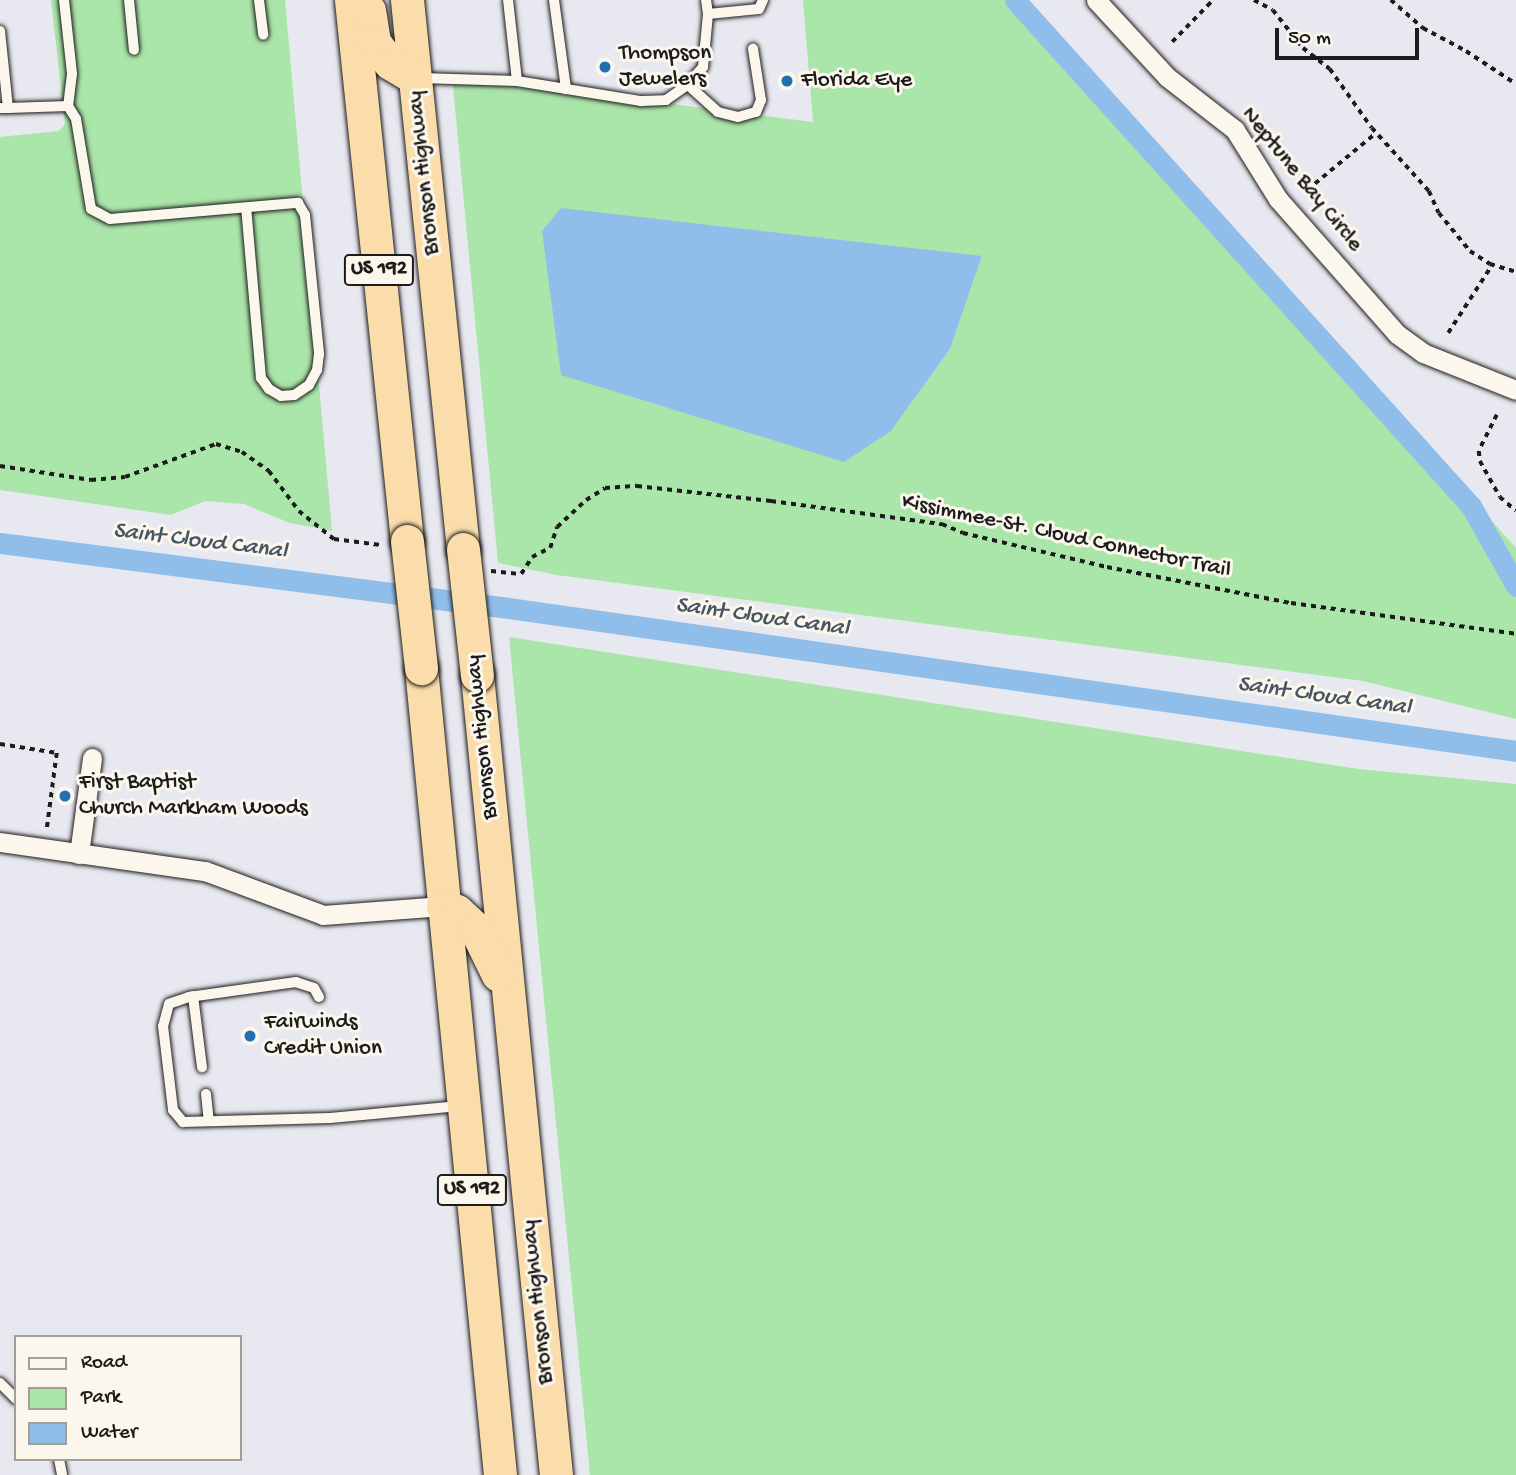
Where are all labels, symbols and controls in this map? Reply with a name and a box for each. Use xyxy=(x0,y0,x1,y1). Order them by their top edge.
scale bar xyxy=(1278,14,1422,58)
text: 50 m xyxy=(1288,27,1331,52)
place label: Thompson Jewelers xyxy=(619,40,711,94)
marker: Thompson Jewelers xyxy=(597,59,613,75)
place label: Florida Eye xyxy=(801,67,912,95)
marker: Florida Eye xyxy=(779,73,795,89)
street label: Bronson Highway xyxy=(403,90,447,256)
street label: Neptune Bay Circle xyxy=(1234,102,1368,258)
road number: US 192 xyxy=(342,252,416,288)
street label: Kissimmee-St. Cloud Connector Trail xyxy=(899,489,1233,585)
water label: Saint Cloud Canal xyxy=(112,517,288,567)
water label: Saint Cloud Canal xyxy=(674,592,850,644)
street label: Bronson Highway xyxy=(461,654,505,820)
water label: Saint Cloud Canal xyxy=(1236,671,1412,723)
place label: First Baptist Church Markham Woods xyxy=(79,769,308,823)
marker: First Baptist Church Markham Woods xyxy=(57,788,73,804)
place label: Fairwinds Credit Union xyxy=(264,1009,382,1063)
marker: Fairwinds Credit Union xyxy=(242,1028,258,1044)
road number: US 192 xyxy=(435,1172,509,1208)
street label: Bronson Highway xyxy=(517,1219,561,1385)
legend xyxy=(14,1335,242,1461)
text: Road xyxy=(81,1351,127,1376)
text: Park xyxy=(81,1386,121,1411)
text: Water xyxy=(81,1421,137,1446)

